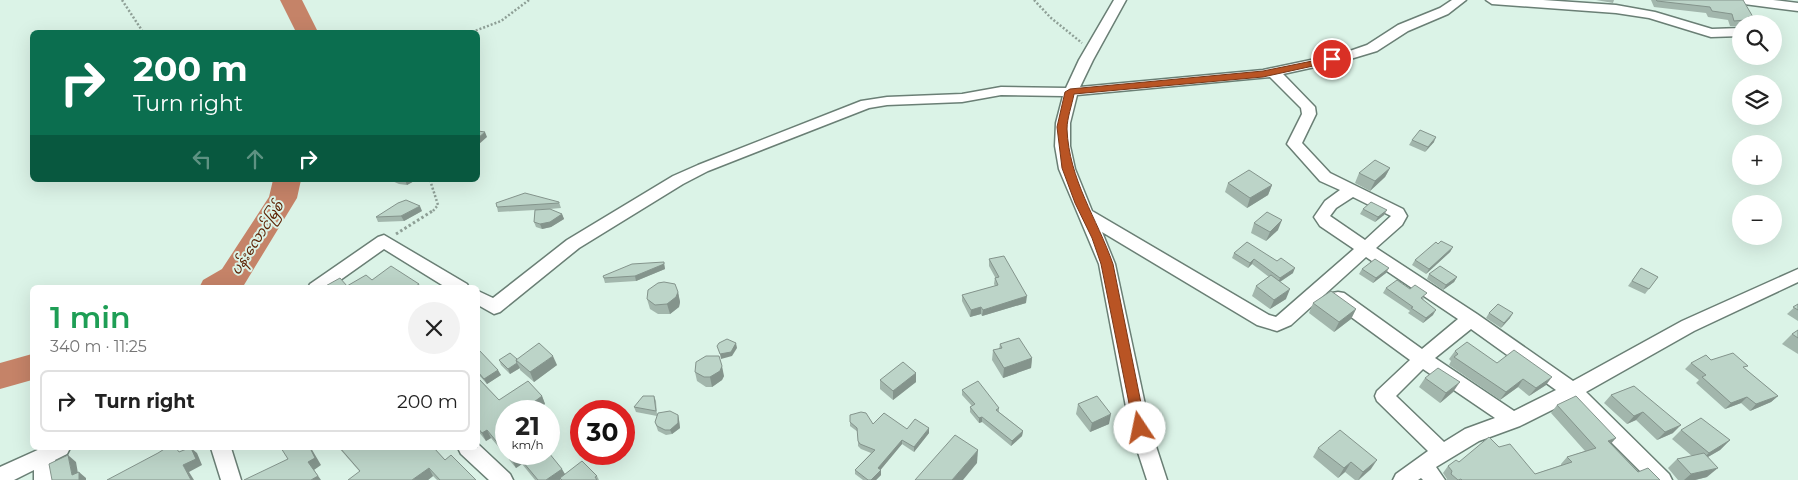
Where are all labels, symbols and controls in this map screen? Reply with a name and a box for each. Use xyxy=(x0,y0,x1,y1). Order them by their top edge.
map controls xyxy=(1732,15,1782,245)
button: search xyxy=(1732,15,1782,65)
pin xyxy=(1311,38,1353,80)
icon: arrive xyxy=(1318,45,1346,73)
text: 200 m xyxy=(133,47,248,90)
icon: right xyxy=(50,50,115,115)
button: layers xyxy=(1732,75,1782,125)
text: Turn right xyxy=(133,90,243,117)
button: + xyxy=(1732,135,1782,185)
icon: left xyxy=(188,145,216,173)
icon: ahead xyxy=(241,145,269,173)
icon: right xyxy=(294,145,322,173)
button: − xyxy=(1732,195,1782,245)
water label: ပန်းလောင်မြစ် xyxy=(226,196,291,280)
text: 1 min xyxy=(50,299,131,336)
button: close xyxy=(408,302,460,354)
text: 340 m · 11:25 xyxy=(50,337,147,356)
icon: right xyxy=(52,387,80,415)
text: Turn right xyxy=(95,390,195,413)
text: 200 m xyxy=(397,390,458,413)
speed limit sign: 30 xyxy=(570,400,635,465)
position arrow xyxy=(1113,401,1165,453)
text: 21 xyxy=(515,411,540,441)
text: km/h xyxy=(511,437,544,452)

